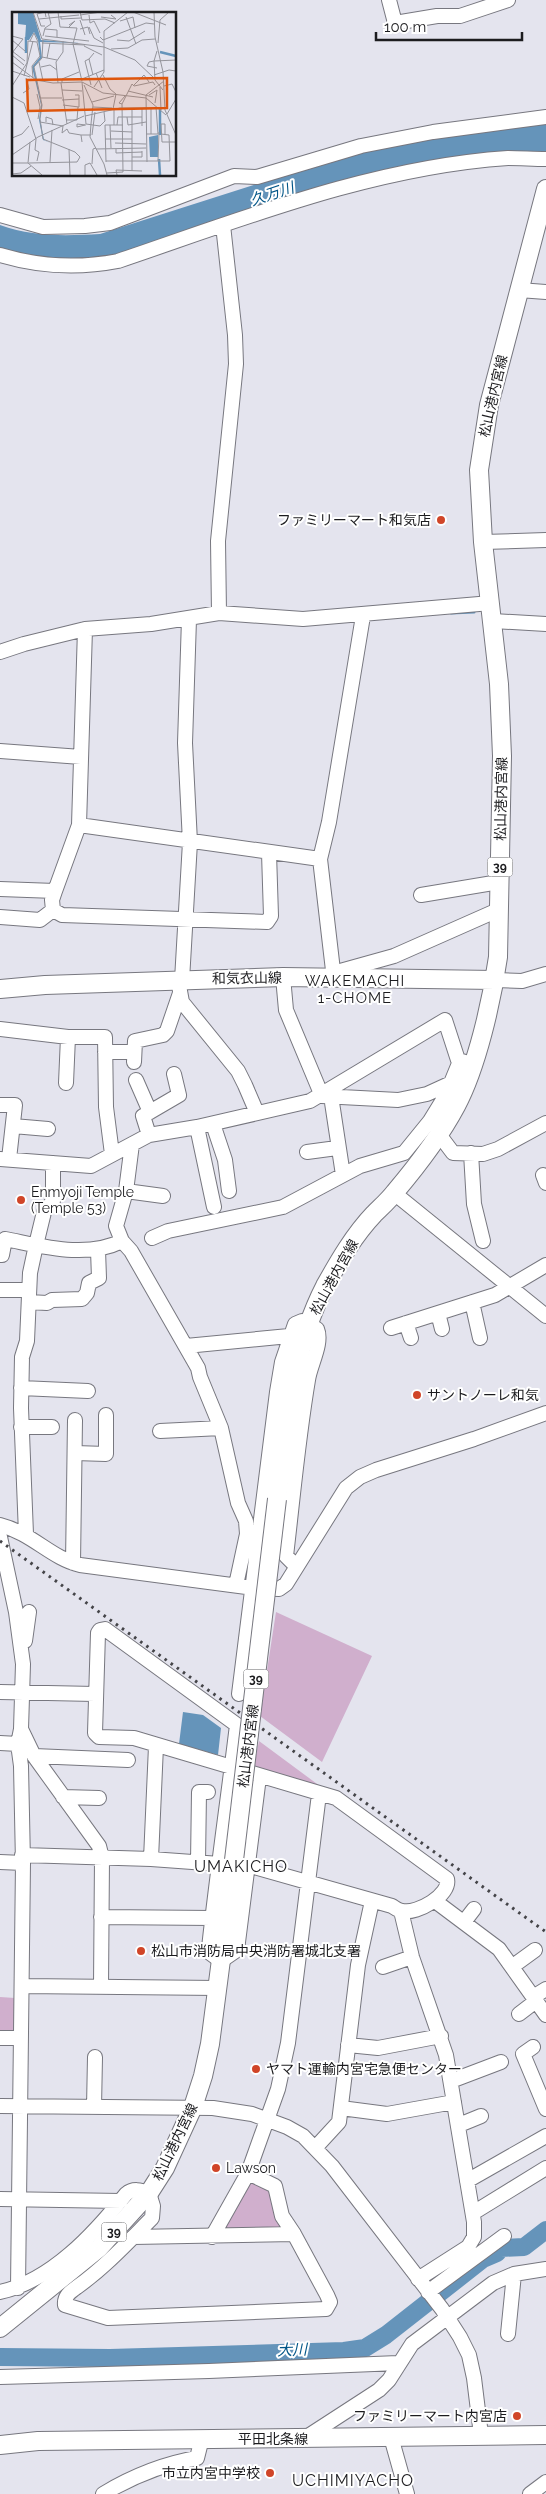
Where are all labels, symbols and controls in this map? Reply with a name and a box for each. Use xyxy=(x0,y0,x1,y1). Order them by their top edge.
scale bar xyxy=(376,10,522,42)
inset map xyxy=(12,12,176,176)
text: 100 m xyxy=(384,18,426,36)
water label: 久万川 xyxy=(248,178,298,210)
street label: 松山港内宮線 xyxy=(476,353,510,439)
place label: ファミリーマート和気店 xyxy=(277,512,431,528)
marker: ファミリーマート和気店 xyxy=(435,514,447,526)
street label: 松山港内宮線 xyxy=(492,757,510,841)
road number: 39 xyxy=(488,858,512,876)
street label: 和気衣山線 xyxy=(212,969,282,987)
district label: WAKEMACHI 1-CHOME xyxy=(305,972,405,1007)
place label: Enmyoji Temple (Temple 53) xyxy=(31,1184,134,1216)
marker: Enmyoji Temple (Temple 53) xyxy=(15,1194,27,1206)
street label: 松山港内宮線 xyxy=(307,1236,361,1318)
place label: サントノーレ和気 xyxy=(427,1387,539,1403)
marker: サントノーレ和気 xyxy=(411,1389,423,1401)
road number: 39 xyxy=(244,1670,268,1688)
street label: 松山港内宮線 xyxy=(235,1703,261,1789)
district label: UMAKICHO xyxy=(194,1857,288,1876)
place label: 松山市消防局中央消防署城北支署 xyxy=(151,1943,361,1959)
marker: 松山市消防局中央消防署城北支署 xyxy=(135,1945,147,1957)
place label: ヤマト運輸内宮宅急便センター xyxy=(266,2061,462,2077)
marker: ヤマト運輸内宮宅急便センター xyxy=(250,2063,262,2075)
street label: 松山港内宮線 xyxy=(149,2101,201,2183)
place label: Lawson xyxy=(226,2160,276,2176)
marker: Lawson xyxy=(210,2162,222,2174)
road number: 39 xyxy=(102,2222,126,2242)
water label: 大川 xyxy=(277,2340,309,2360)
place label: ファミリーマート内宮店 xyxy=(353,2408,507,2424)
marker: ファミリーマート内宮店 xyxy=(511,2410,523,2422)
street label: 平田北条線 xyxy=(238,2431,308,2447)
place label: 市立内宮中学校 xyxy=(162,2465,260,2481)
marker: 市立内宮中学校 xyxy=(264,2467,276,2479)
district label: UCHIMIYACHO xyxy=(292,2471,414,2490)

